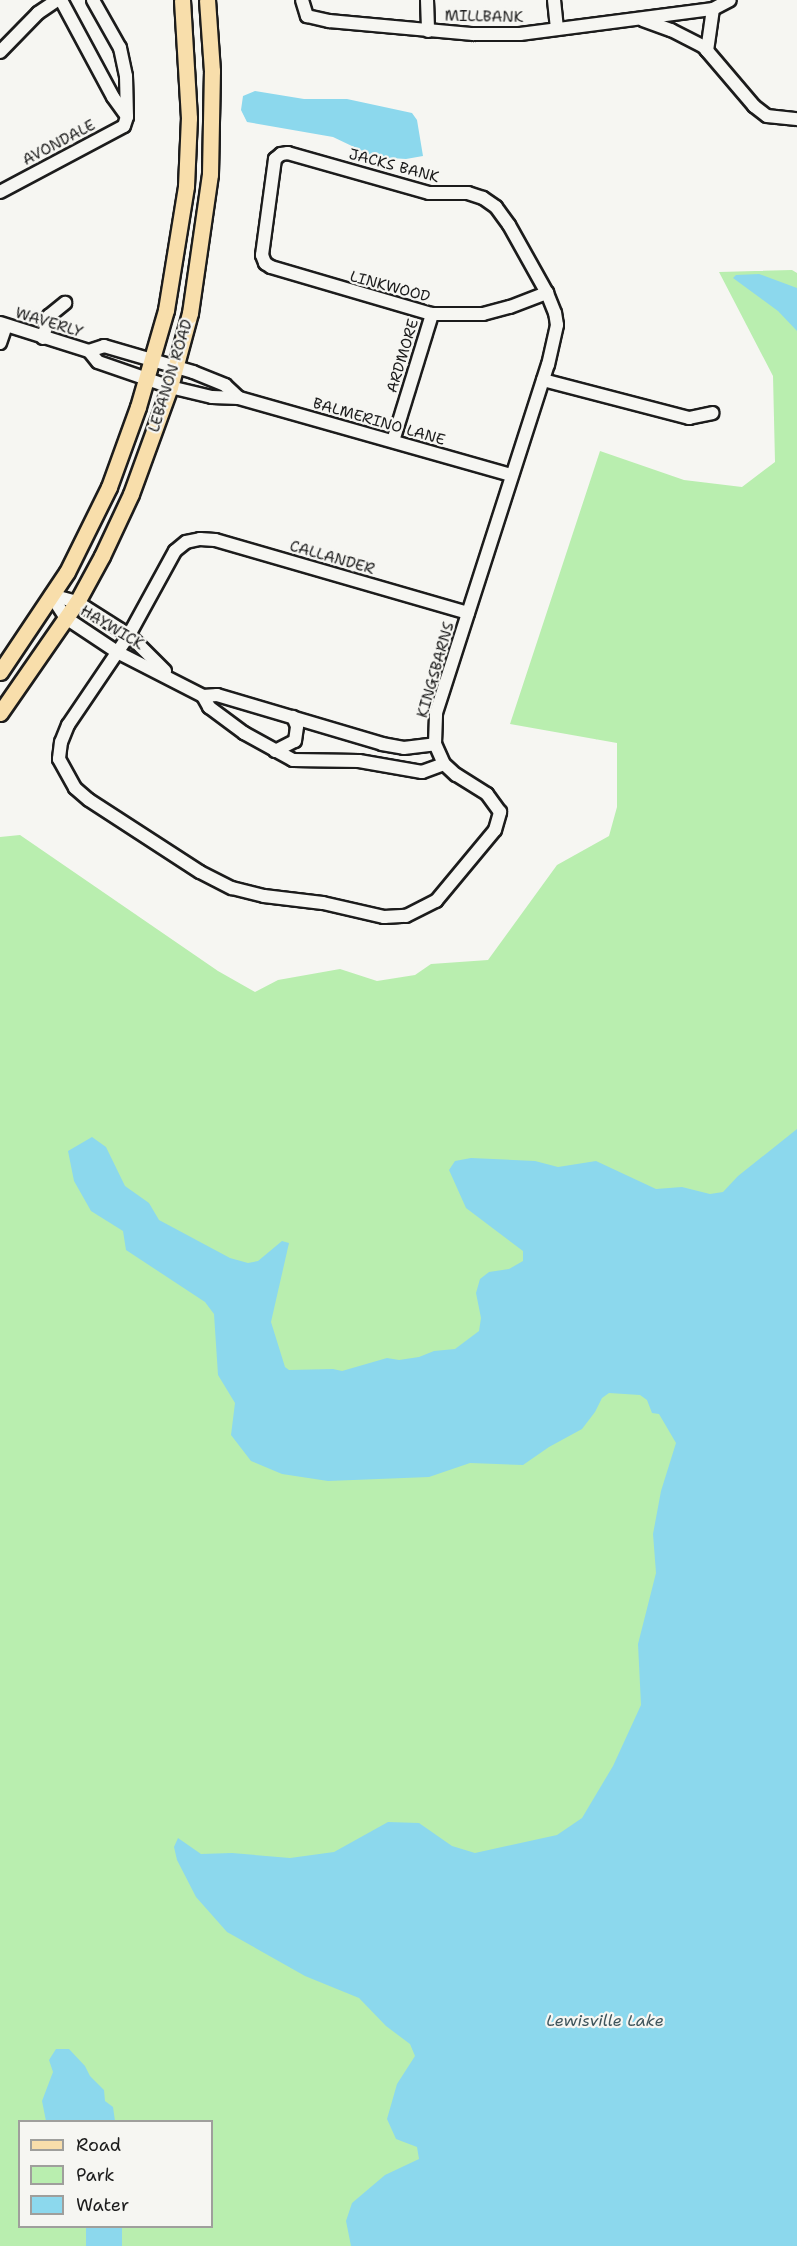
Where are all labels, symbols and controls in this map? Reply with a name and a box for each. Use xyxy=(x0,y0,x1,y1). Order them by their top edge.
street label: MILLBANK xyxy=(445,7,523,27)
street label: AVONDALE xyxy=(20,116,98,170)
street label: JACKS BANK xyxy=(347,145,441,187)
street label: LINKWOOD xyxy=(348,268,432,306)
street label: WAVERLY xyxy=(13,304,85,342)
street label: LEBANON ROAD xyxy=(145,317,197,435)
street label: ARDMORE xyxy=(383,317,423,395)
street label: BALMERINO LANE xyxy=(311,395,447,449)
street label: CALLANDER xyxy=(287,537,377,579)
street label: HAYWICK xyxy=(77,602,147,654)
street label: KINGSBARNS xyxy=(414,620,458,720)
water label: Lewisville Lake xyxy=(546,2011,664,2031)
legend xyxy=(18,2120,213,2228)
text: Road xyxy=(76,2133,121,2157)
text: Park xyxy=(76,2163,115,2187)
text: Water xyxy=(76,2193,129,2217)

